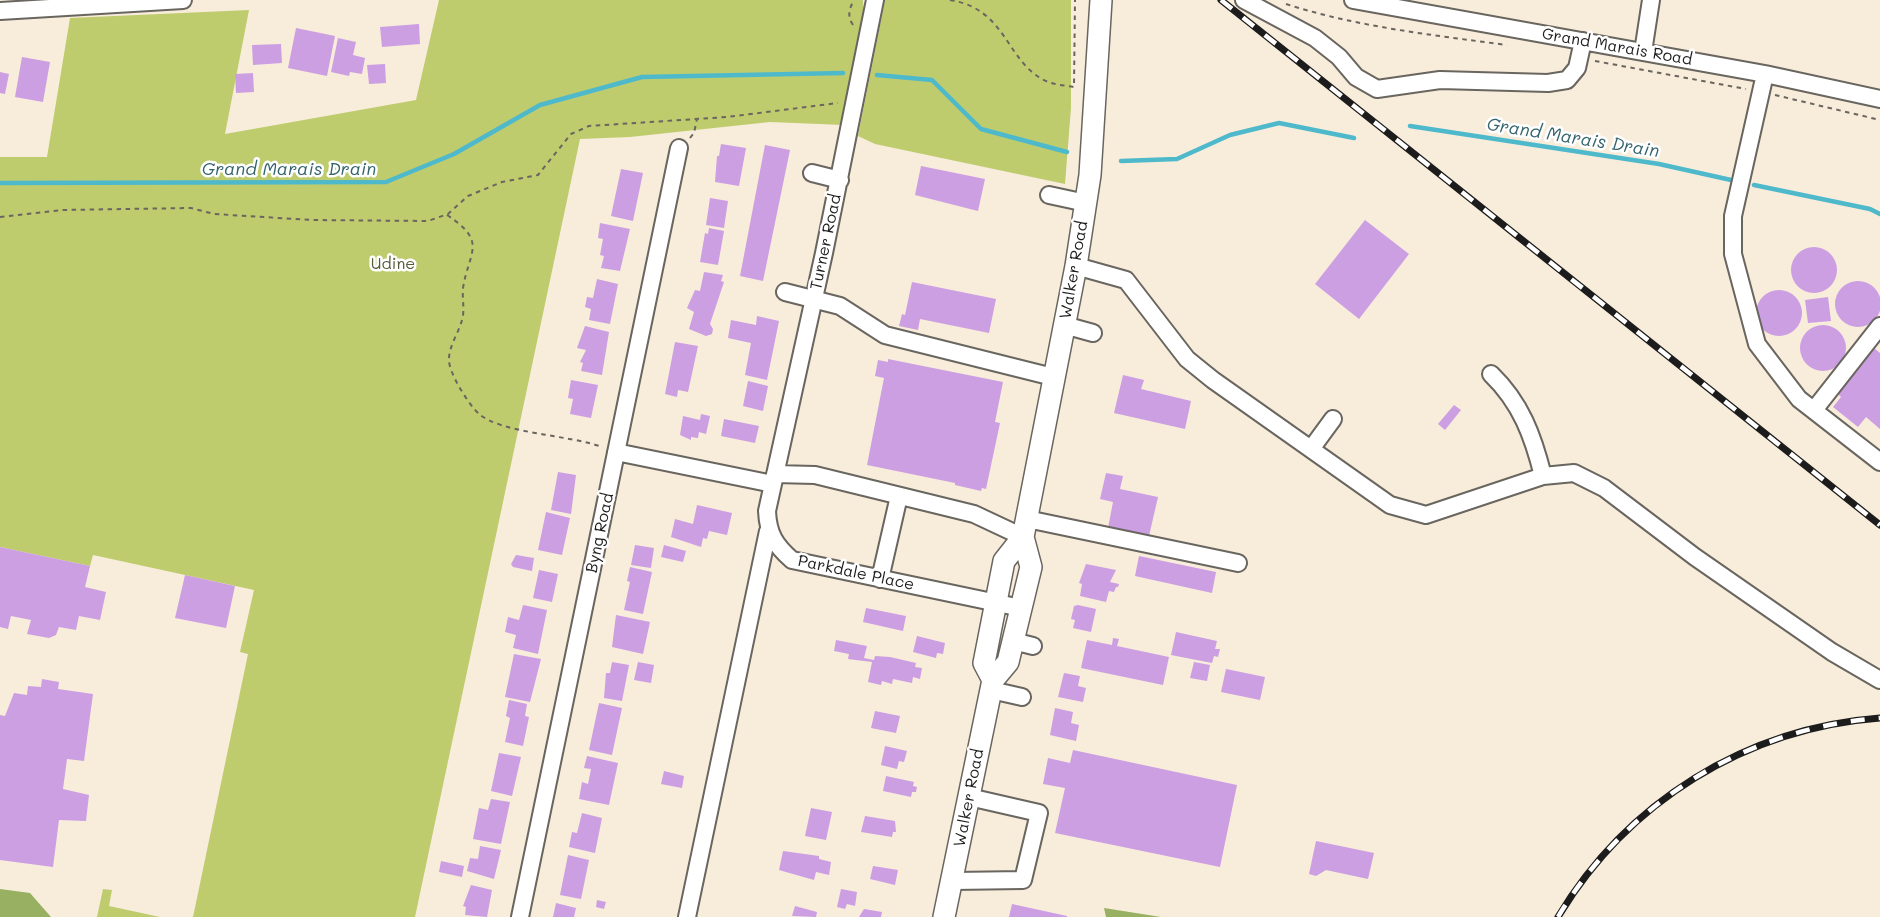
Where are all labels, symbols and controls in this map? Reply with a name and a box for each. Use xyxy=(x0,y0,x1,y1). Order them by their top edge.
street label: Grand Marais Road xyxy=(1540,24,1694,70)
water label: Grand Marais Drain xyxy=(1485,114,1661,162)
water label: Grand Marais Drain xyxy=(202,158,376,180)
street label: Turner Road xyxy=(806,192,846,292)
street label: Walker Road xyxy=(1056,219,1092,321)
park label: Udine xyxy=(371,254,415,274)
street label: Byng Road xyxy=(582,491,618,575)
street label: Parkdale Place xyxy=(796,551,916,595)
street label: Walker Road xyxy=(950,747,988,849)

